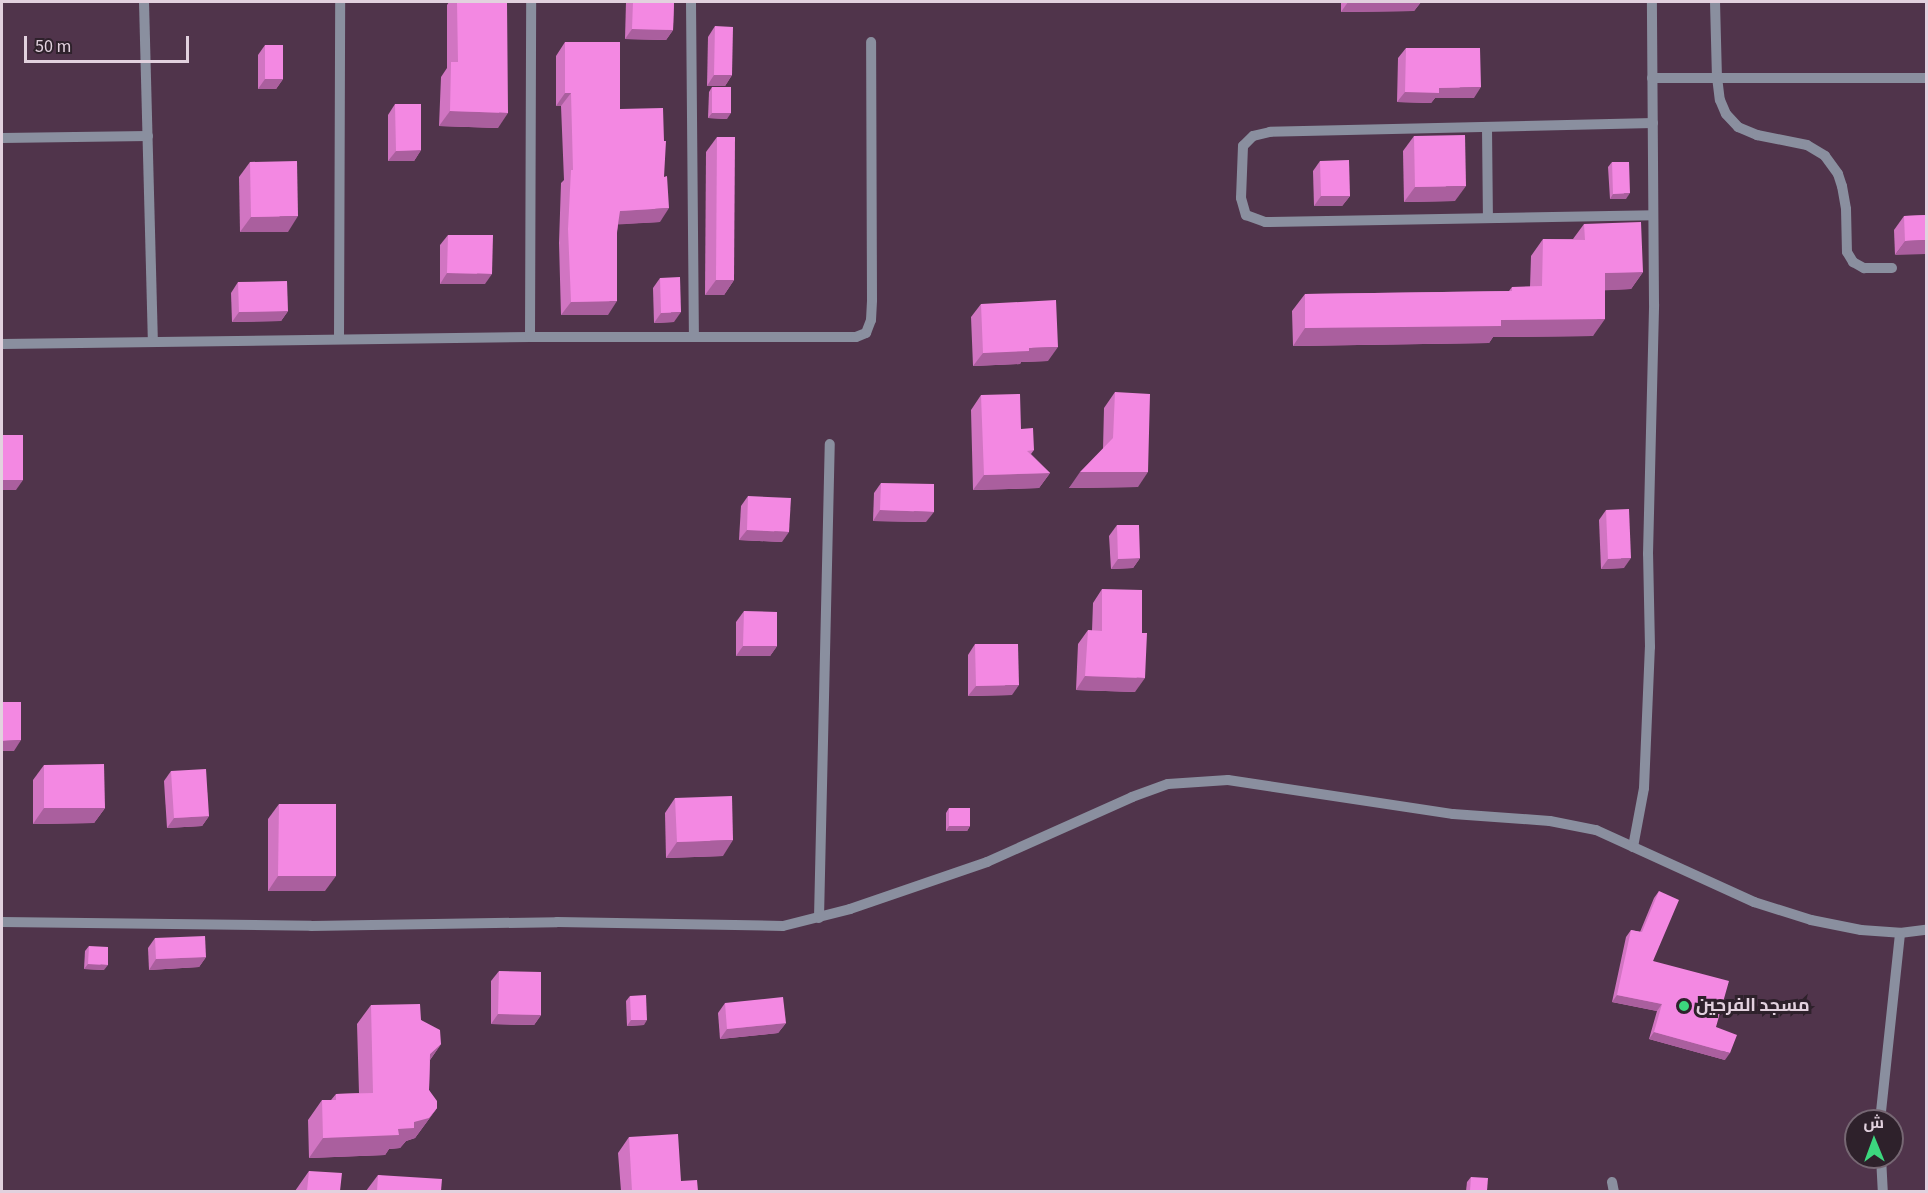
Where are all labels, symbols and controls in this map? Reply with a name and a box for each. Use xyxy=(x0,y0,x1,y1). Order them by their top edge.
scale bar xyxy=(27,24,192,62)
text: 50 m xyxy=(35,34,71,59)
place label: مسجد الفرحين xyxy=(1696,995,1810,1017)
marker: مسجد الفرحين xyxy=(1677,999,1691,1013)
north arrow xyxy=(1844,1109,1904,1169)
text: ش xyxy=(1863,1112,1884,1134)

